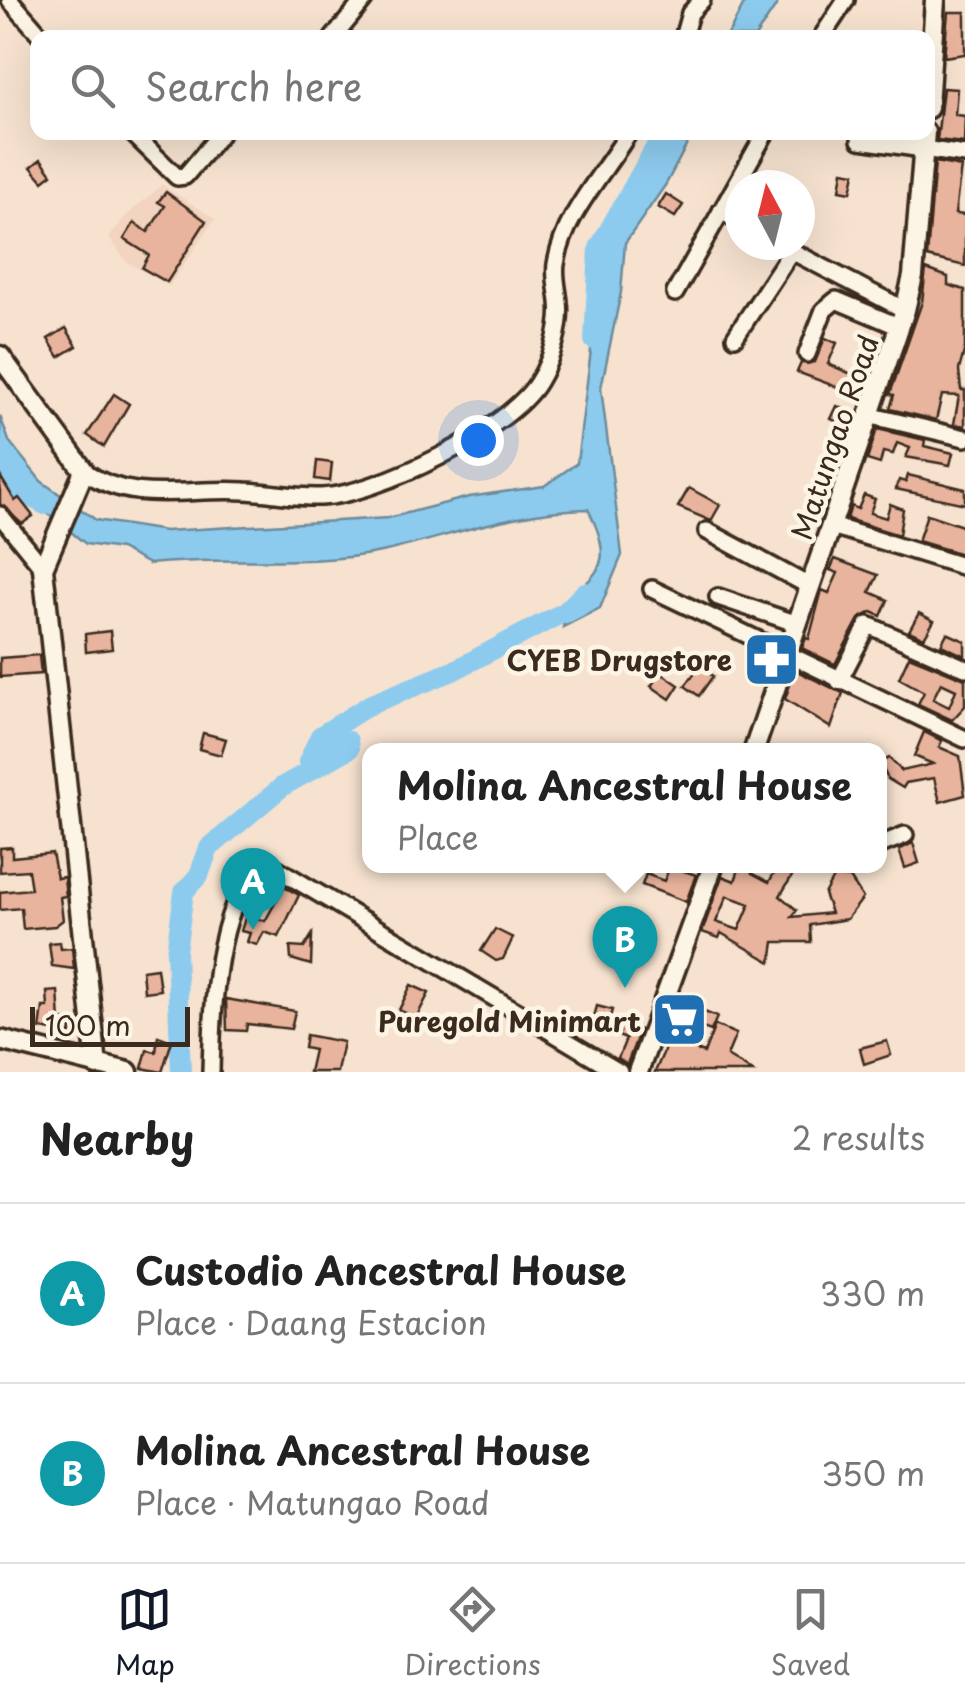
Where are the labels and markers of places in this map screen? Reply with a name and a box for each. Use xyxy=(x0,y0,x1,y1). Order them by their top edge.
pharmacy icon: CYEB Drugstore xyxy=(741,629,801,689)
place label: CYEB Drugstore xyxy=(506,638,732,681)
pin: A xyxy=(220,848,286,930)
pin: B xyxy=(592,906,658,988)
supermarket icon: Puregold Minimart xyxy=(650,990,710,1050)
place label: Puregold Minimart xyxy=(378,999,641,1042)

